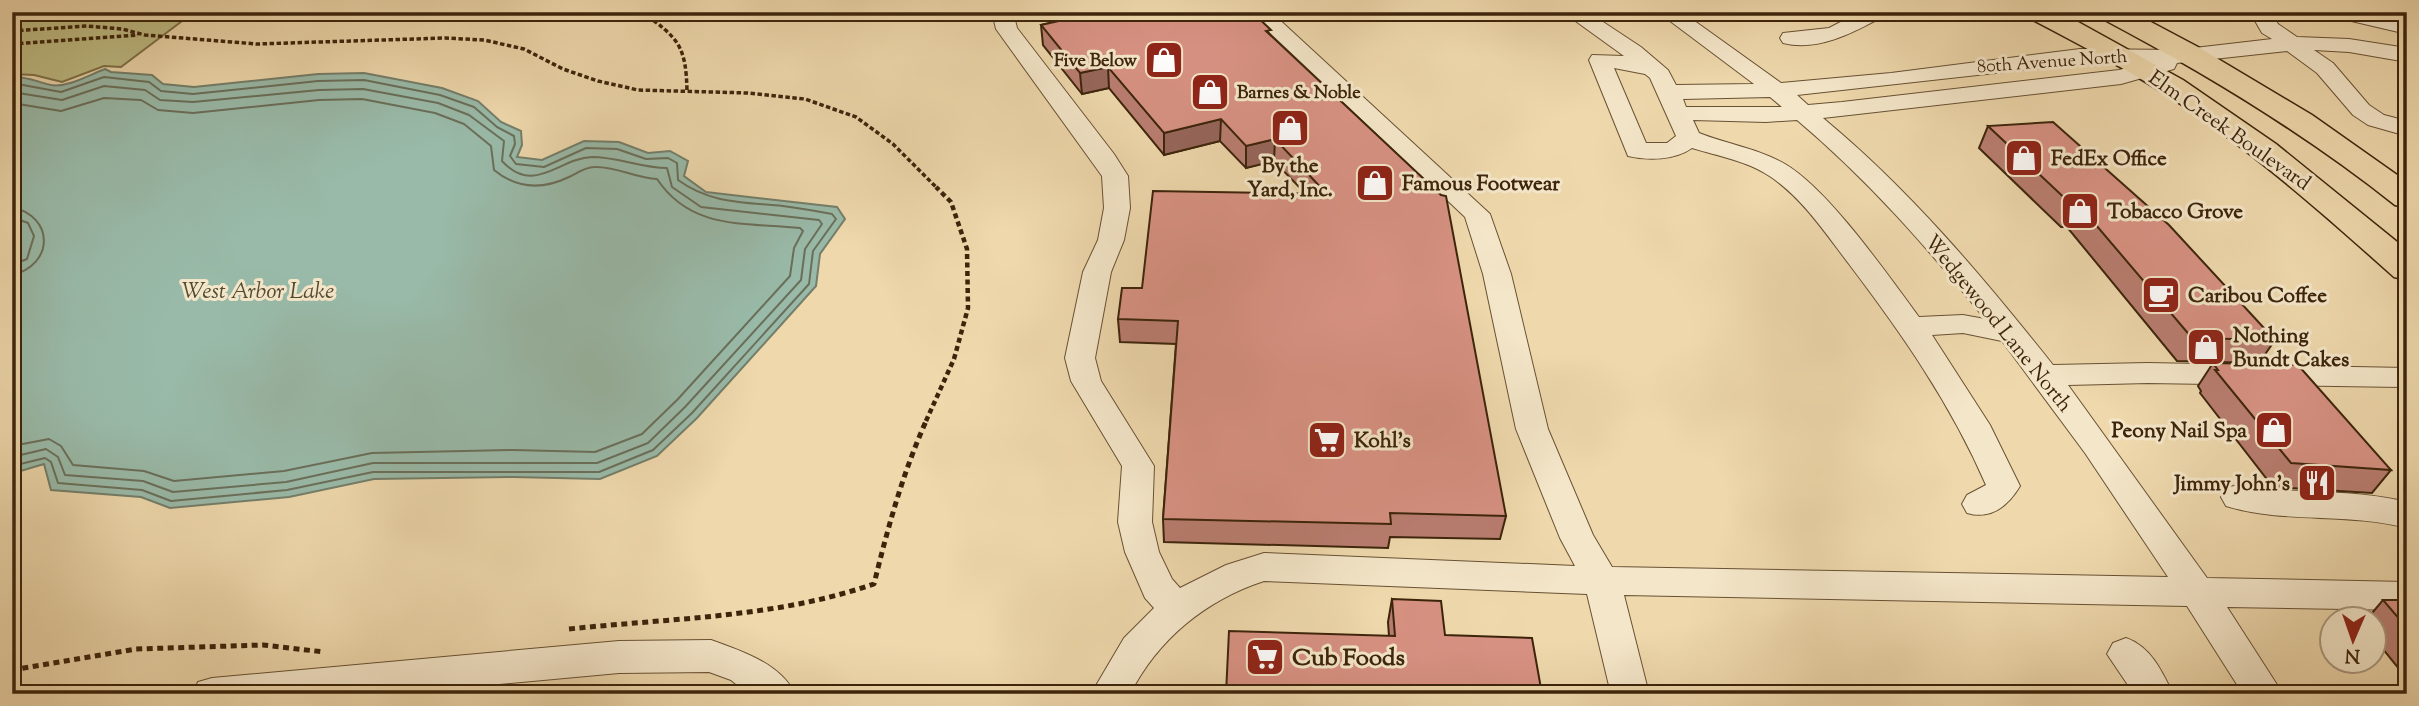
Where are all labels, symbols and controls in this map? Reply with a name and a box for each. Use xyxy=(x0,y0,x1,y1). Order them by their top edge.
shop icon: Five Below xyxy=(1143,39,1185,81)
street label: 80th Avenue North xyxy=(1976,45,2128,81)
place label: Five Below xyxy=(1054,49,1138,75)
street label: Elm Creek Boulevard xyxy=(2141,64,2316,199)
shop icon: Barnes & Noble xyxy=(1189,71,1231,113)
place label: Barnes & Noble xyxy=(1237,81,1361,107)
shop icon: By the Yard, Inc. xyxy=(1269,107,1311,149)
shop icon: FedEx Office xyxy=(2003,137,2045,179)
place label: FedEx Office xyxy=(2051,145,2167,175)
place label: By the Yard, Inc. xyxy=(1247,152,1333,206)
shop icon: Famous Footwear xyxy=(1354,162,1396,204)
place label: Famous Footwear xyxy=(1402,170,1560,200)
shop icon: Tobacco Grove xyxy=(2059,190,2101,232)
place label: Tobacco Grove xyxy=(2107,198,2243,228)
street label: Wedgewood Lane North xyxy=(1916,229,2079,420)
cafe icon: Caribou Coffee xyxy=(2140,274,2182,316)
water label: West Arbor Lake xyxy=(182,276,334,309)
place label: Caribou Coffee xyxy=(2188,282,2327,312)
place label: Nothing Bundt Cakes xyxy=(2233,322,2349,376)
shop icon: Nothing Bundt Cakes xyxy=(2185,326,2227,368)
shop icon: Peony Nail Spa xyxy=(2253,409,2295,451)
place label: Peony Nail Spa xyxy=(2112,417,2247,447)
supermarket icon: Kohl's xyxy=(1306,419,1348,461)
place label: Kohl's xyxy=(1354,427,1411,457)
restaurant icon: Jimmy John's xyxy=(2296,462,2338,504)
place label: Jimmy John's xyxy=(2172,470,2290,500)
north arrow xyxy=(2318,604,2388,674)
supermarket icon: Cub Foods xyxy=(1244,636,1286,678)
text: N xyxy=(2344,641,2361,668)
place label: Cub Foods xyxy=(1292,642,1405,676)

